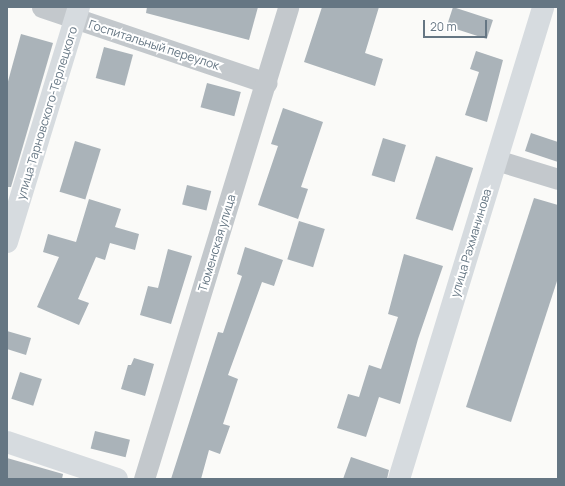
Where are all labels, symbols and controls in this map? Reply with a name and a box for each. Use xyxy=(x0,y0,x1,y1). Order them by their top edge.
scale bar xyxy=(425,12,489,38)
street label: Госпитальный переулок xyxy=(87,17,221,73)
text: 20 m xyxy=(430,18,457,35)
street label: улица Тарновского-Терлецкого xyxy=(14,25,80,201)
street label: улица Рахманинова xyxy=(448,187,494,299)
street label: Тюменская улица xyxy=(195,192,239,294)

